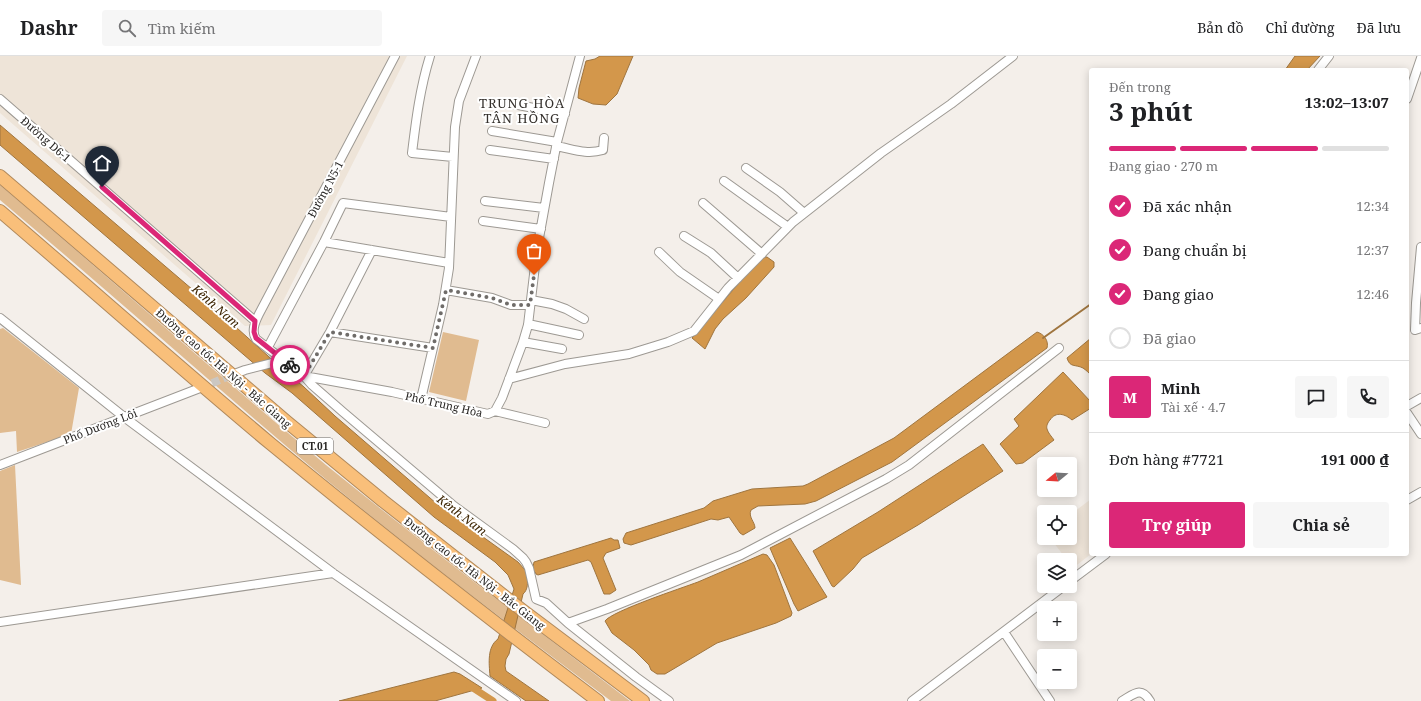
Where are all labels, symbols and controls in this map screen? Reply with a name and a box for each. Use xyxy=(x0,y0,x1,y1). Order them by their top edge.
search box xyxy=(102,10,382,46)
text: Dashr xyxy=(20,15,78,41)
icon: search xyxy=(116,17,138,39)
text: Tìm kiếm xyxy=(148,18,216,38)
text: Bản đồ xyxy=(1197,18,1244,37)
text: Chỉ đường xyxy=(1266,18,1335,37)
text: Đã lưu xyxy=(1357,18,1401,37)
text: Đến trong xyxy=(1109,78,1171,96)
text: 13:02–13:07 xyxy=(1305,92,1389,112)
text: 3 phút xyxy=(1109,93,1192,129)
district label: TRUNG HÒA TÂN HỒNG xyxy=(479,94,565,127)
street label: Đường D6-1 xyxy=(18,113,74,165)
pin xyxy=(85,146,119,187)
icon: home xyxy=(91,152,113,174)
text: Đang giao · 270 m xyxy=(1109,157,1218,175)
street label: Đường N5-1 xyxy=(304,158,346,220)
icon: check xyxy=(1109,195,1131,217)
text: Đã xác nhận xyxy=(1143,196,1232,216)
text: 12:34 xyxy=(1356,197,1389,215)
pin xyxy=(517,234,551,275)
icon: check xyxy=(1109,239,1131,261)
icon: bag xyxy=(523,240,545,262)
text: Đang chuẩn bị xyxy=(1143,240,1246,260)
text: 12:37 xyxy=(1356,241,1389,259)
water label: Kênh Nam xyxy=(188,280,244,332)
icon: check xyxy=(1109,283,1131,305)
text: Đang giao xyxy=(1143,284,1214,304)
text: 12:46 xyxy=(1356,285,1389,303)
street label: Đường cao tốc Hà Nội - Bắc Giang xyxy=(153,305,295,431)
text: Đã giao xyxy=(1143,328,1196,348)
courier xyxy=(270,345,310,385)
icon: bike xyxy=(279,354,301,376)
button: chat xyxy=(1295,376,1337,418)
button: phone xyxy=(1347,376,1389,418)
text: Minh xyxy=(1161,378,1201,398)
text: M xyxy=(1123,387,1137,407)
street label: Phố Trung Hòa xyxy=(404,388,484,420)
text: Tài xế · 4.7 xyxy=(1161,398,1226,416)
street label: Phố Dương Lôi xyxy=(61,405,139,447)
road number: CT.01 xyxy=(297,438,333,454)
text: Đơn hàng #7721 xyxy=(1109,449,1224,469)
text: 191 000 ₫ xyxy=(1321,449,1389,469)
north arrow xyxy=(1037,457,1077,497)
map controls xyxy=(1037,457,1077,689)
water label: Kênh Nam xyxy=(433,490,491,540)
button: Trợ giúp xyxy=(1109,502,1245,548)
button: Chia sẻ xyxy=(1253,502,1389,548)
button: locate xyxy=(1037,505,1077,545)
street label: Đường cao tốc Hà Nội - Bắc Giang xyxy=(401,513,549,633)
button: layers xyxy=(1037,553,1077,593)
button: + xyxy=(1037,601,1077,641)
button: − xyxy=(1037,649,1077,689)

